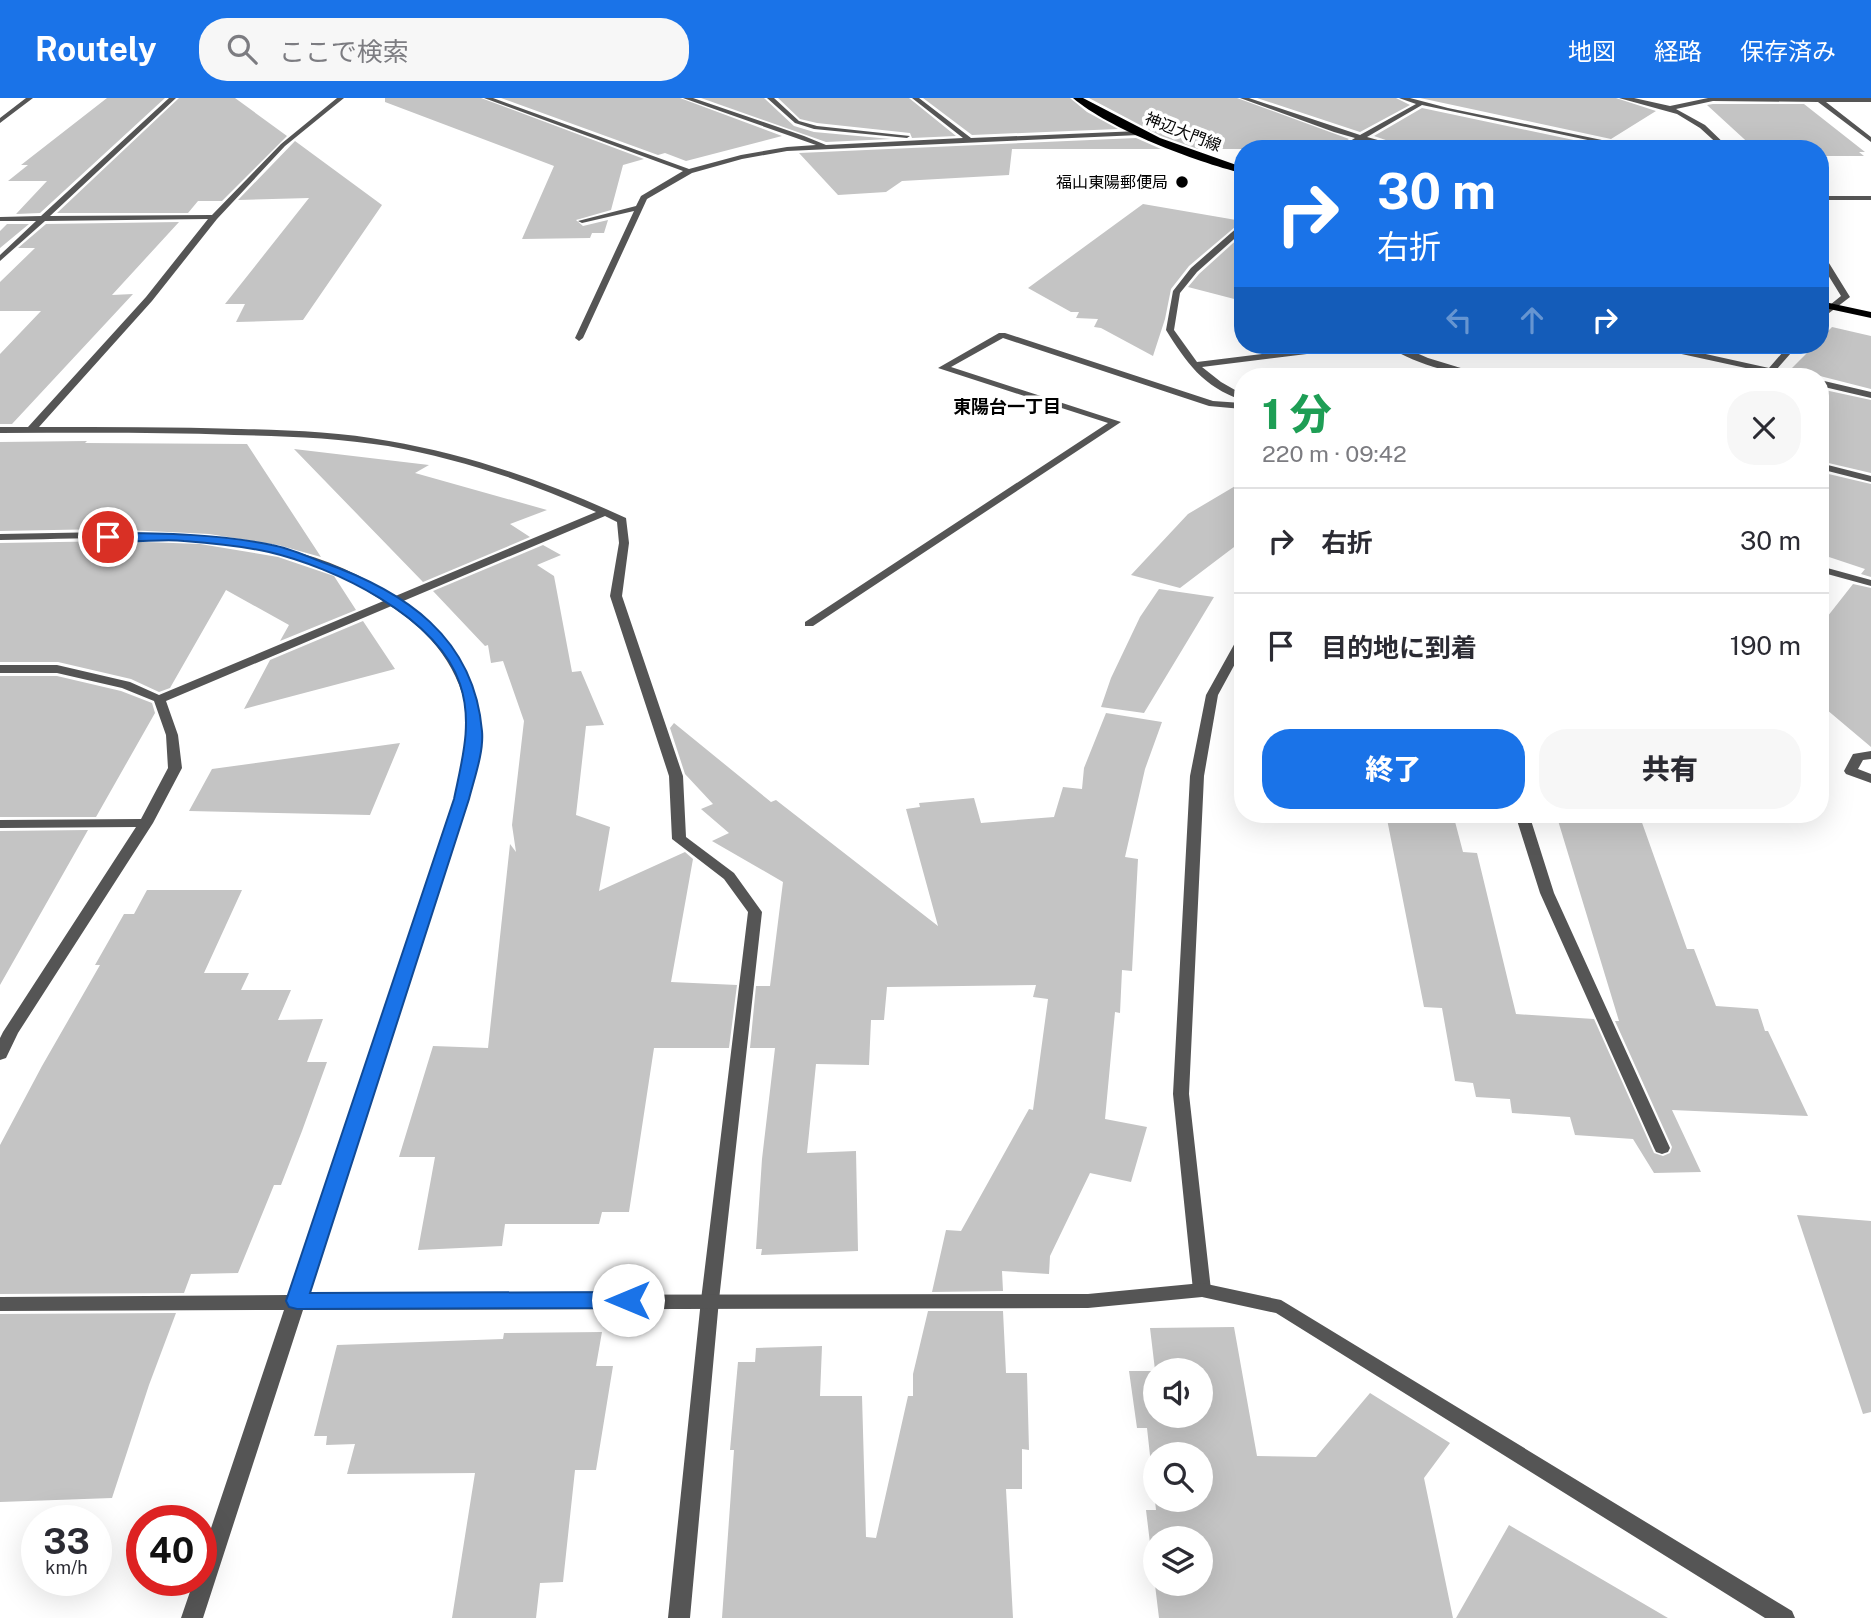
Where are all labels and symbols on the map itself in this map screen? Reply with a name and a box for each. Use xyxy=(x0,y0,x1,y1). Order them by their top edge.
street label: 神辺大門線 xyxy=(1142,109,1224,155)
place label: 福山東陽郵便局 xyxy=(1056,173,1168,192)
marker: 福山東陽郵便局 xyxy=(1174,174,1190,190)
district label: 東陽台一丁目 xyxy=(953,396,1061,417)
pin xyxy=(78,507,138,567)
position arrow xyxy=(591,1263,665,1337)
speed limit sign: 40 xyxy=(126,1505,217,1596)

